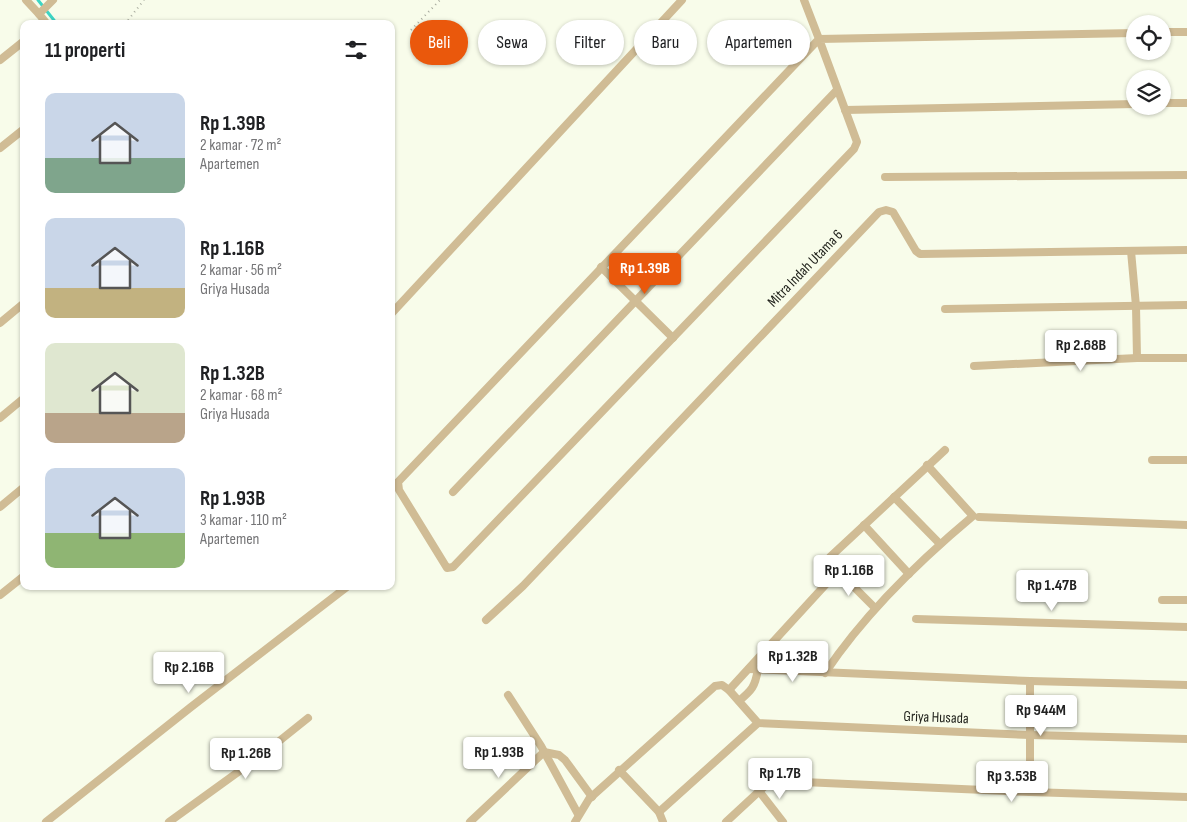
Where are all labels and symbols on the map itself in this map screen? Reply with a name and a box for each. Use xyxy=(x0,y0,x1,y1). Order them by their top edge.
street label: Mitra Indah Utama 6 xyxy=(763,225,847,311)
pin: Rp 1.39B xyxy=(593,252,697,295)
pin: Rp 2.68B xyxy=(1029,330,1133,372)
pin: Rp 1.16B xyxy=(797,554,901,597)
pin: Rp 1.47B xyxy=(1000,570,1104,612)
pin: Rp 1.32B xyxy=(741,640,845,683)
pin: Rp 2.16B xyxy=(137,652,241,694)
pin: Rp 944M xyxy=(995,694,1087,737)
street label: Griya Husada xyxy=(903,707,969,728)
pin: Rp 1.93B xyxy=(447,736,551,779)
pin: Rp 1.26B xyxy=(194,738,298,780)
pin: Rp 1.7B xyxy=(734,758,826,800)
pin: Rp 3.53B xyxy=(960,760,1064,803)

